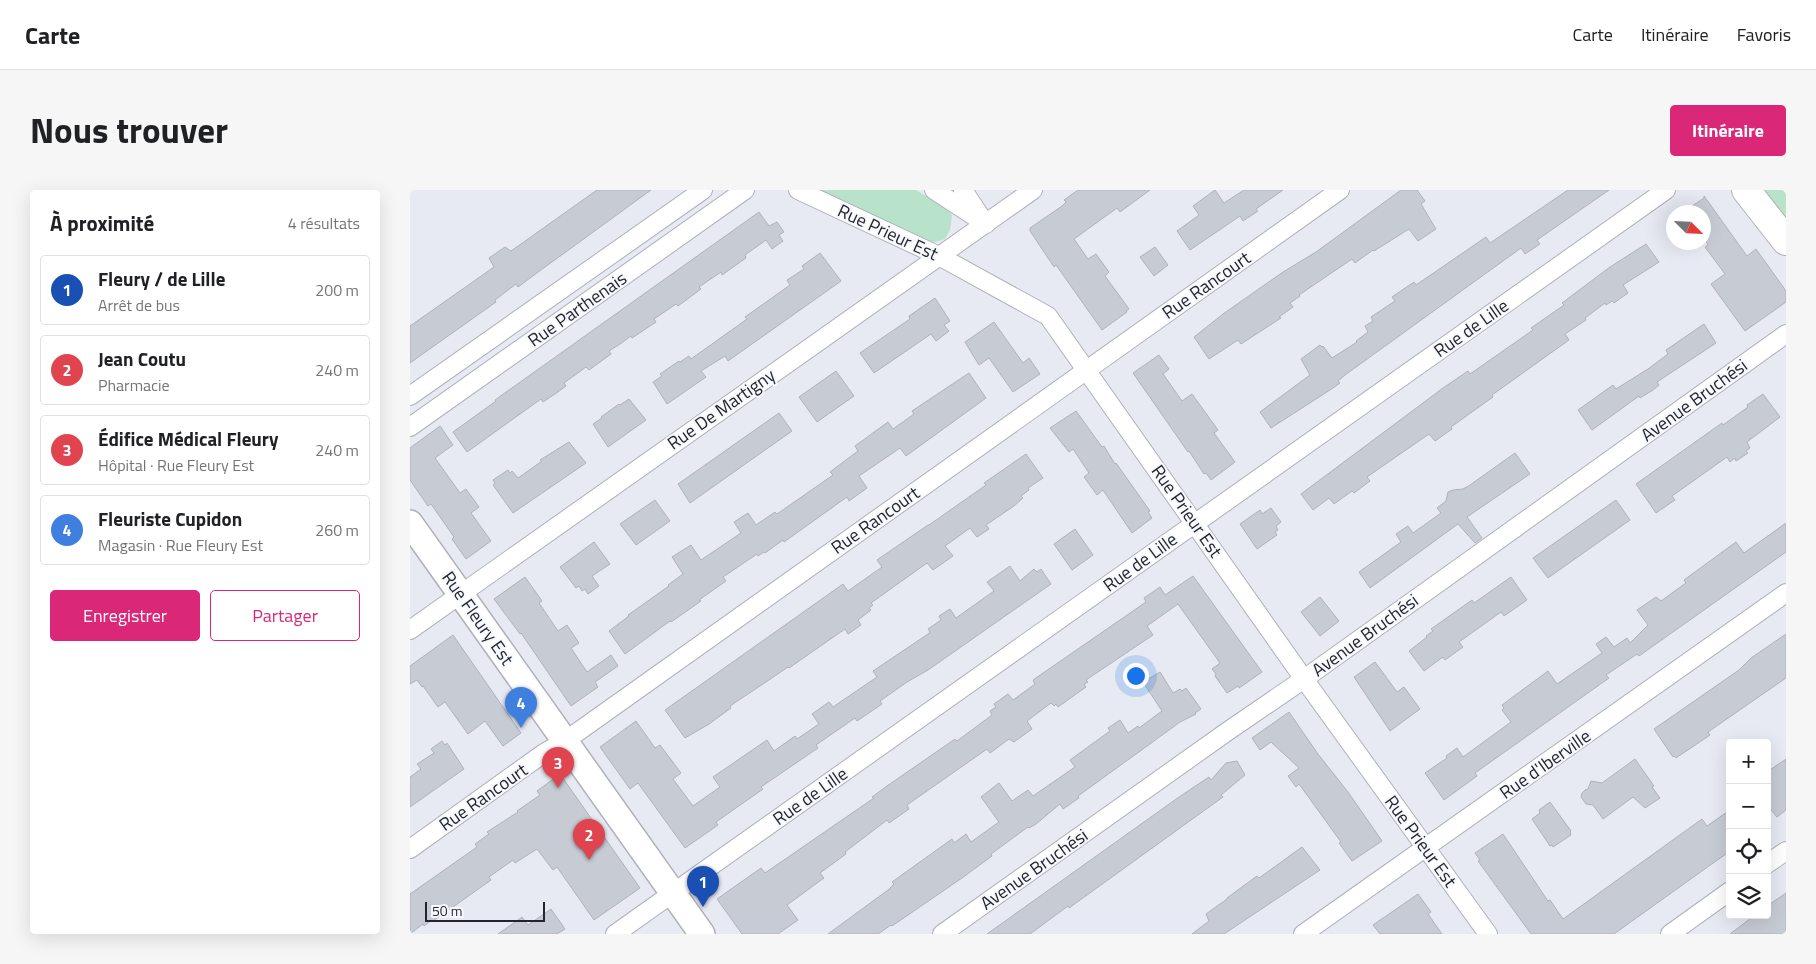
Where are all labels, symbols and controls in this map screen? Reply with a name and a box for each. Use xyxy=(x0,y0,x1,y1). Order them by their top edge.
text: Carte xyxy=(25,17,80,53)
text: Carte xyxy=(1572,21,1613,48)
text: Itinéraire xyxy=(1641,21,1709,48)
text: Favoris xyxy=(1737,21,1791,48)
text: Nous trouver xyxy=(30,103,228,157)
button: Itinéraire xyxy=(1670,105,1786,156)
street label: Rue Prieur Est xyxy=(833,197,943,267)
north arrow xyxy=(1666,205,1711,250)
text: À proximité xyxy=(50,207,154,239)
text: 4 résultats xyxy=(288,211,360,235)
street label: Rue Rancourt xyxy=(1156,244,1256,326)
text: Fleury / de Lille xyxy=(98,264,225,293)
street label: Rue Parthenais xyxy=(522,265,632,353)
text: 1 xyxy=(63,278,71,302)
text: 200 m xyxy=(315,278,359,302)
street label: Rue de Lille xyxy=(1428,292,1514,364)
text: Arrêt de bus xyxy=(98,293,180,317)
text: Jean Coutu xyxy=(98,344,186,373)
street label: Avenue Bruchési xyxy=(1635,352,1753,448)
text: 2 xyxy=(63,358,71,382)
text: 240 m xyxy=(315,358,359,382)
street label: Rue De Martigny xyxy=(661,362,781,456)
text: Pharmacie xyxy=(98,373,170,397)
text: Édifice Médical Fleury xyxy=(98,424,278,453)
text: 3 xyxy=(63,438,71,462)
text: 240 m xyxy=(315,438,359,462)
text: Hôpital · Rue Fleury Est xyxy=(98,453,254,477)
street label: Rue Prieur Est xyxy=(1145,459,1229,564)
street label: Rue Rancourt xyxy=(825,479,925,561)
text: Fleuriste Cupidon xyxy=(98,504,242,533)
text: 4 xyxy=(63,518,71,542)
text: 260 m xyxy=(315,518,359,542)
street label: Rue de Lille xyxy=(1097,526,1183,598)
text: Magasin · Rue Fleury Est xyxy=(98,533,263,557)
street label: Rue Fleury Est xyxy=(436,565,521,671)
street label: Avenue Bruchési xyxy=(1306,587,1424,683)
button: Enregistrer xyxy=(50,590,200,641)
button: Partager xyxy=(210,590,360,641)
your location xyxy=(1123,663,1149,689)
pin: 4 xyxy=(505,687,537,728)
street label: Rue d'Iberville xyxy=(1494,723,1596,805)
map controls xyxy=(1726,739,1771,919)
button: + xyxy=(1726,739,1771,784)
pin: 3 xyxy=(542,747,574,788)
street label: Rue Rancourt xyxy=(433,756,533,838)
street label: Rue de Lille xyxy=(767,760,853,832)
button: − xyxy=(1726,784,1771,829)
street label: Rue Prieur Est xyxy=(1378,789,1464,893)
pin: 2 xyxy=(573,819,605,860)
street label: Avenue Bruchési xyxy=(975,822,1093,916)
button: locate xyxy=(1726,829,1771,874)
pin: 1 xyxy=(687,866,719,907)
button: layers xyxy=(1726,874,1771,919)
scale bar xyxy=(425,899,545,922)
text: 50 m xyxy=(432,900,462,921)

